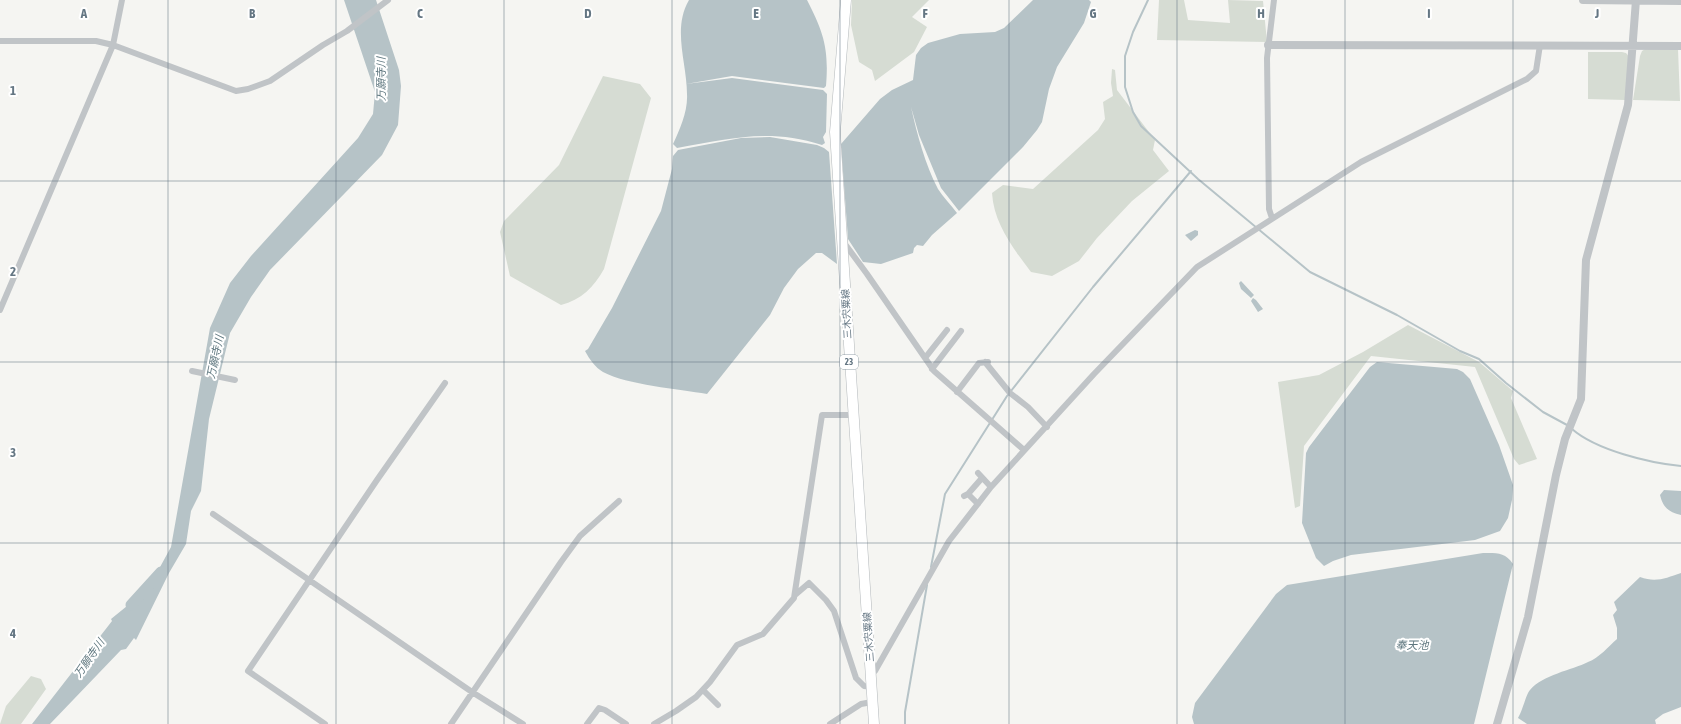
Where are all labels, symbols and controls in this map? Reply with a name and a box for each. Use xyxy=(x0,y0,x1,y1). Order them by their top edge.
text: A xyxy=(80,6,88,21)
text: B xyxy=(249,6,256,21)
text: C xyxy=(417,6,423,21)
text: D xyxy=(584,6,592,21)
text: E xyxy=(753,6,759,21)
text: F xyxy=(922,6,928,21)
text: G xyxy=(1090,6,1097,21)
text: H xyxy=(1257,6,1265,21)
text: I xyxy=(1427,6,1431,21)
text: J xyxy=(1594,6,1599,21)
water label: 万願寺川 xyxy=(375,56,387,101)
text: 1 xyxy=(10,83,16,98)
text: 2 xyxy=(10,264,16,279)
street label: 三木宍粟線 xyxy=(840,289,853,339)
water label: 万願寺川 xyxy=(205,333,226,380)
road number: 23 xyxy=(840,355,858,369)
text: 3 xyxy=(10,445,16,460)
street label: 三木宍粟線 xyxy=(861,612,876,662)
text: 4 xyxy=(9,626,16,641)
water label: 万願寺川 xyxy=(71,636,107,679)
water label: 奉天池 xyxy=(1396,639,1429,651)

